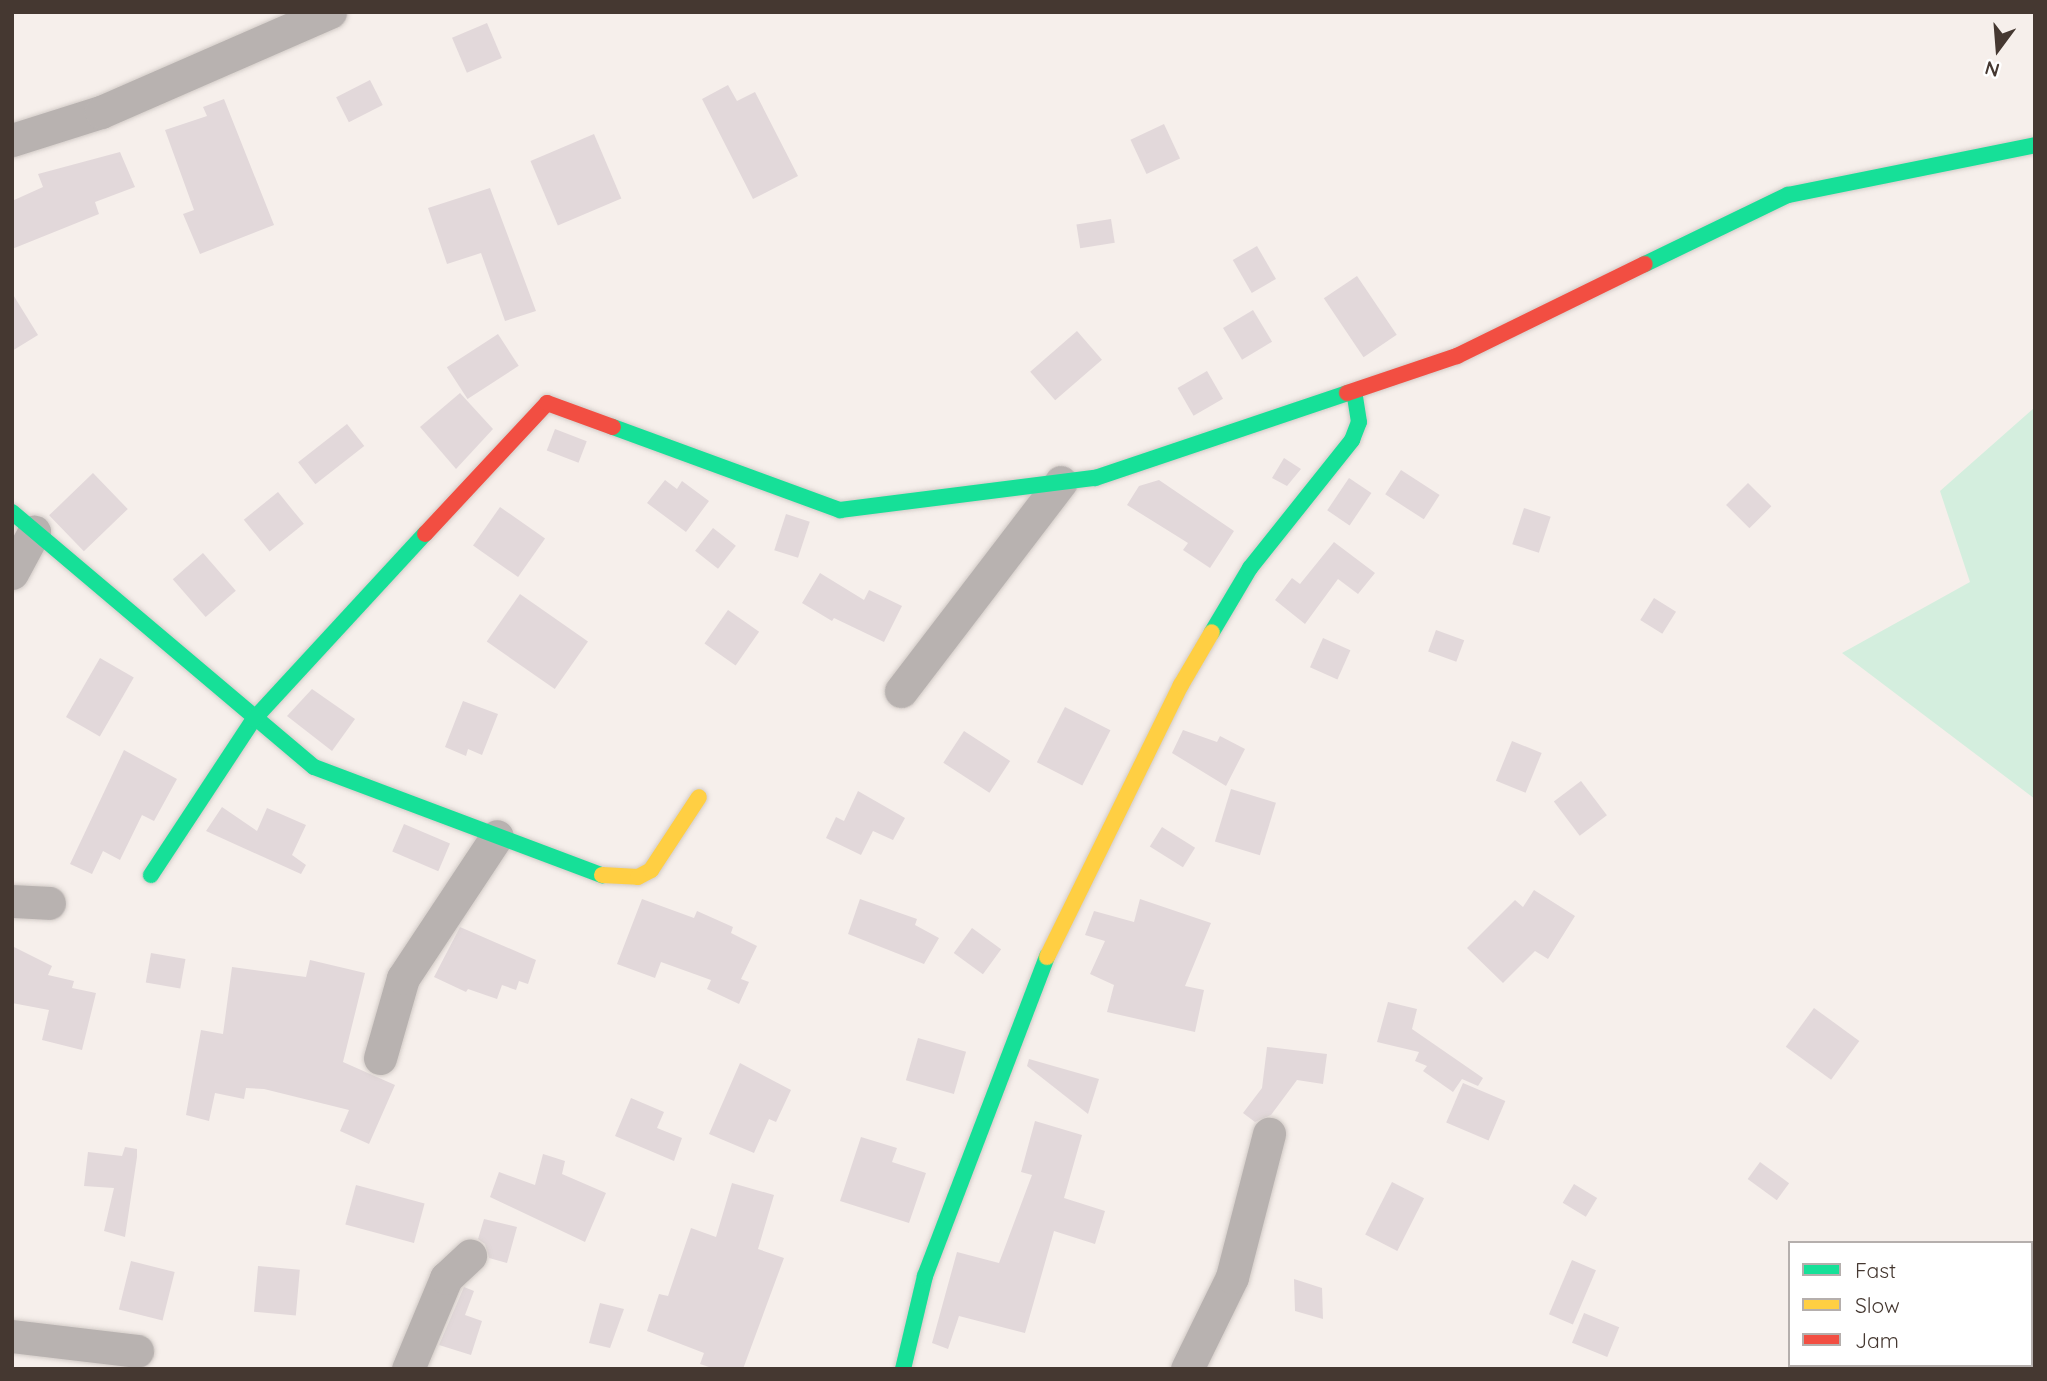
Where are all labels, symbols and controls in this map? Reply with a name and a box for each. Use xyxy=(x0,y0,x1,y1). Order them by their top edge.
north arrow xyxy=(1963,14,2033,84)
text: N xyxy=(1982,56,2002,83)
legend xyxy=(1788,1241,2033,1367)
text: Fast xyxy=(1855,1257,1896,1283)
text: Slow xyxy=(1855,1292,1900,1318)
text: Jam xyxy=(1855,1327,1899,1353)

